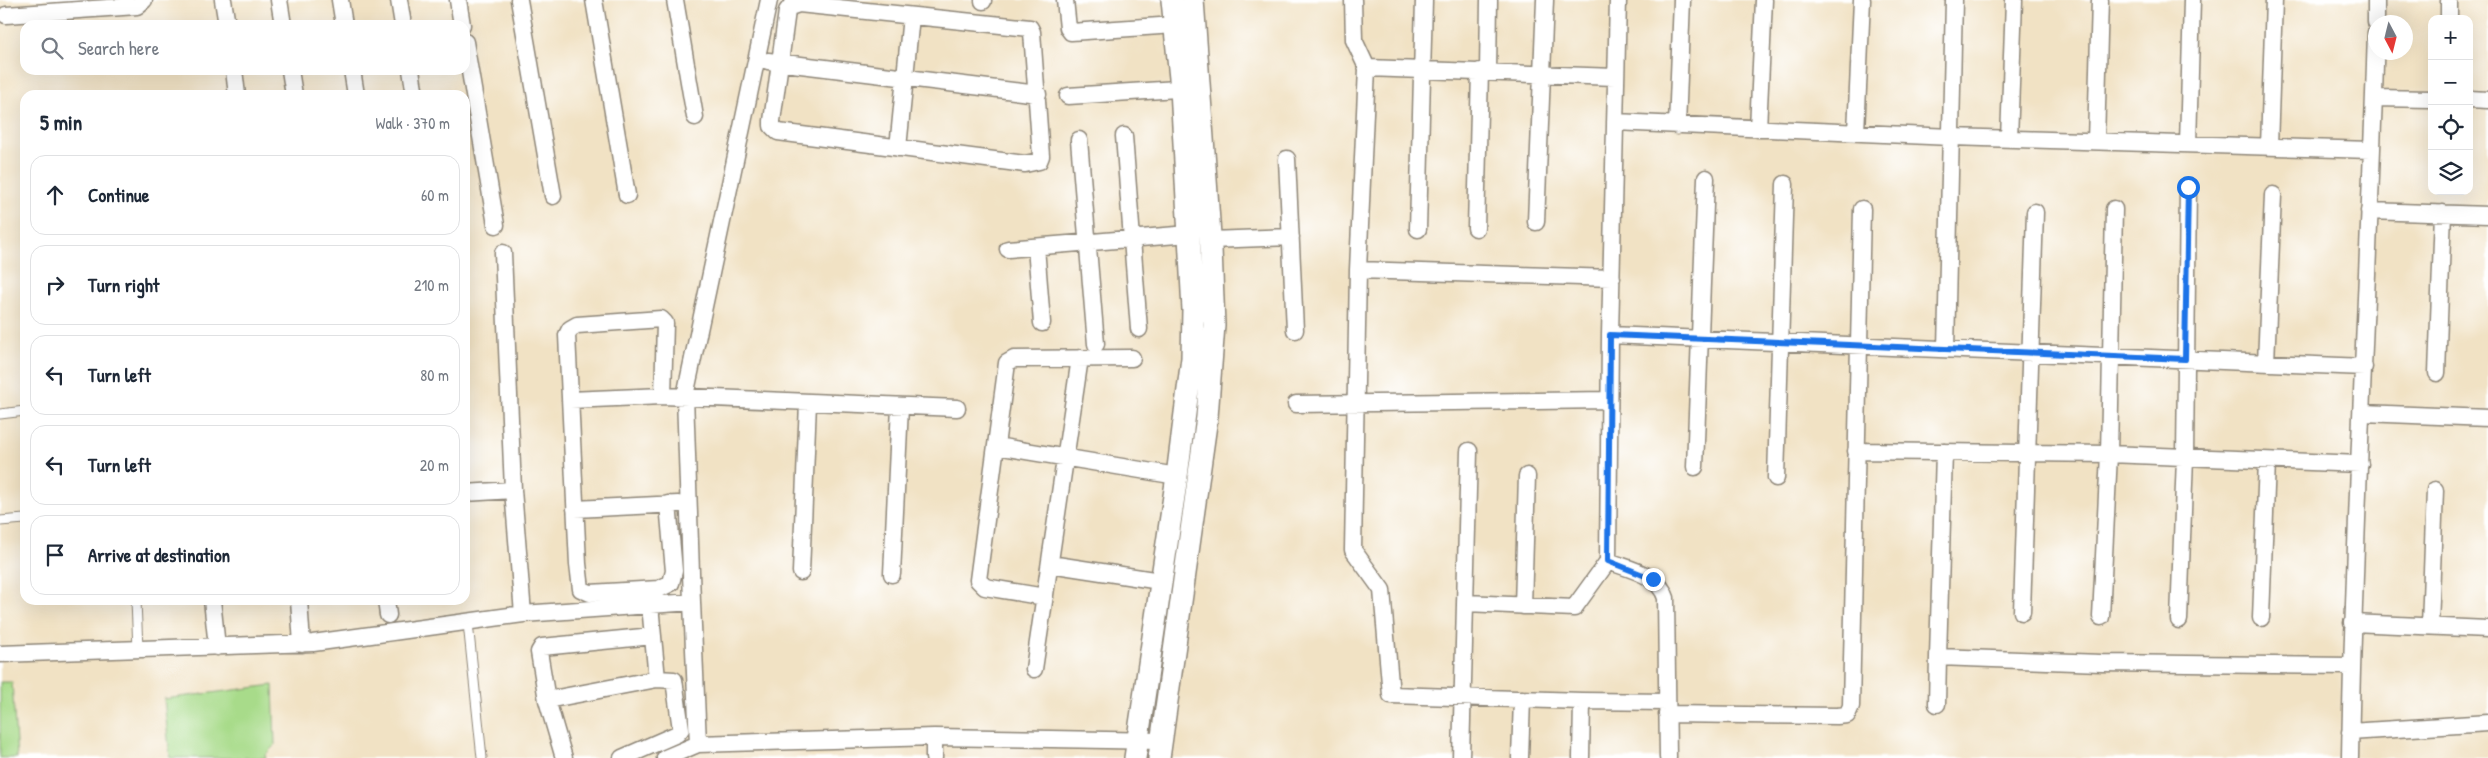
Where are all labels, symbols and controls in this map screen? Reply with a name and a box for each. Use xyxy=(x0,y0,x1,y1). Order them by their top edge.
north arrow xyxy=(2368,15,2413,60)
map controls xyxy=(2428,15,2473,195)
button: + xyxy=(2428,15,2473,60)
search box xyxy=(20,20,470,75)
icon: search xyxy=(38,34,66,62)
text: Search here xyxy=(78,35,159,61)
button: − xyxy=(2428,60,2473,105)
button: locate xyxy=(2428,105,2473,150)
text: 5 min xyxy=(40,108,82,137)
text: Walk · 370 m xyxy=(376,112,450,134)
button: layers xyxy=(2428,150,2473,195)
route start xyxy=(2177,176,2200,199)
icon: ahead xyxy=(41,181,69,209)
text: Continue xyxy=(88,182,149,208)
text: 60 m xyxy=(421,184,449,206)
icon: right xyxy=(41,271,69,299)
text: Turn right xyxy=(88,272,159,298)
text: 210 m xyxy=(414,274,449,296)
icon: left xyxy=(41,361,69,389)
text: Turn left xyxy=(88,362,151,388)
text: 80 m xyxy=(420,364,449,386)
icon: left xyxy=(41,451,69,479)
text: Turn left xyxy=(88,452,151,478)
text: 20 m xyxy=(420,454,449,476)
icon: arrive xyxy=(41,541,69,569)
text: Arrive at destination xyxy=(88,542,230,568)
route end xyxy=(1642,568,1665,591)

